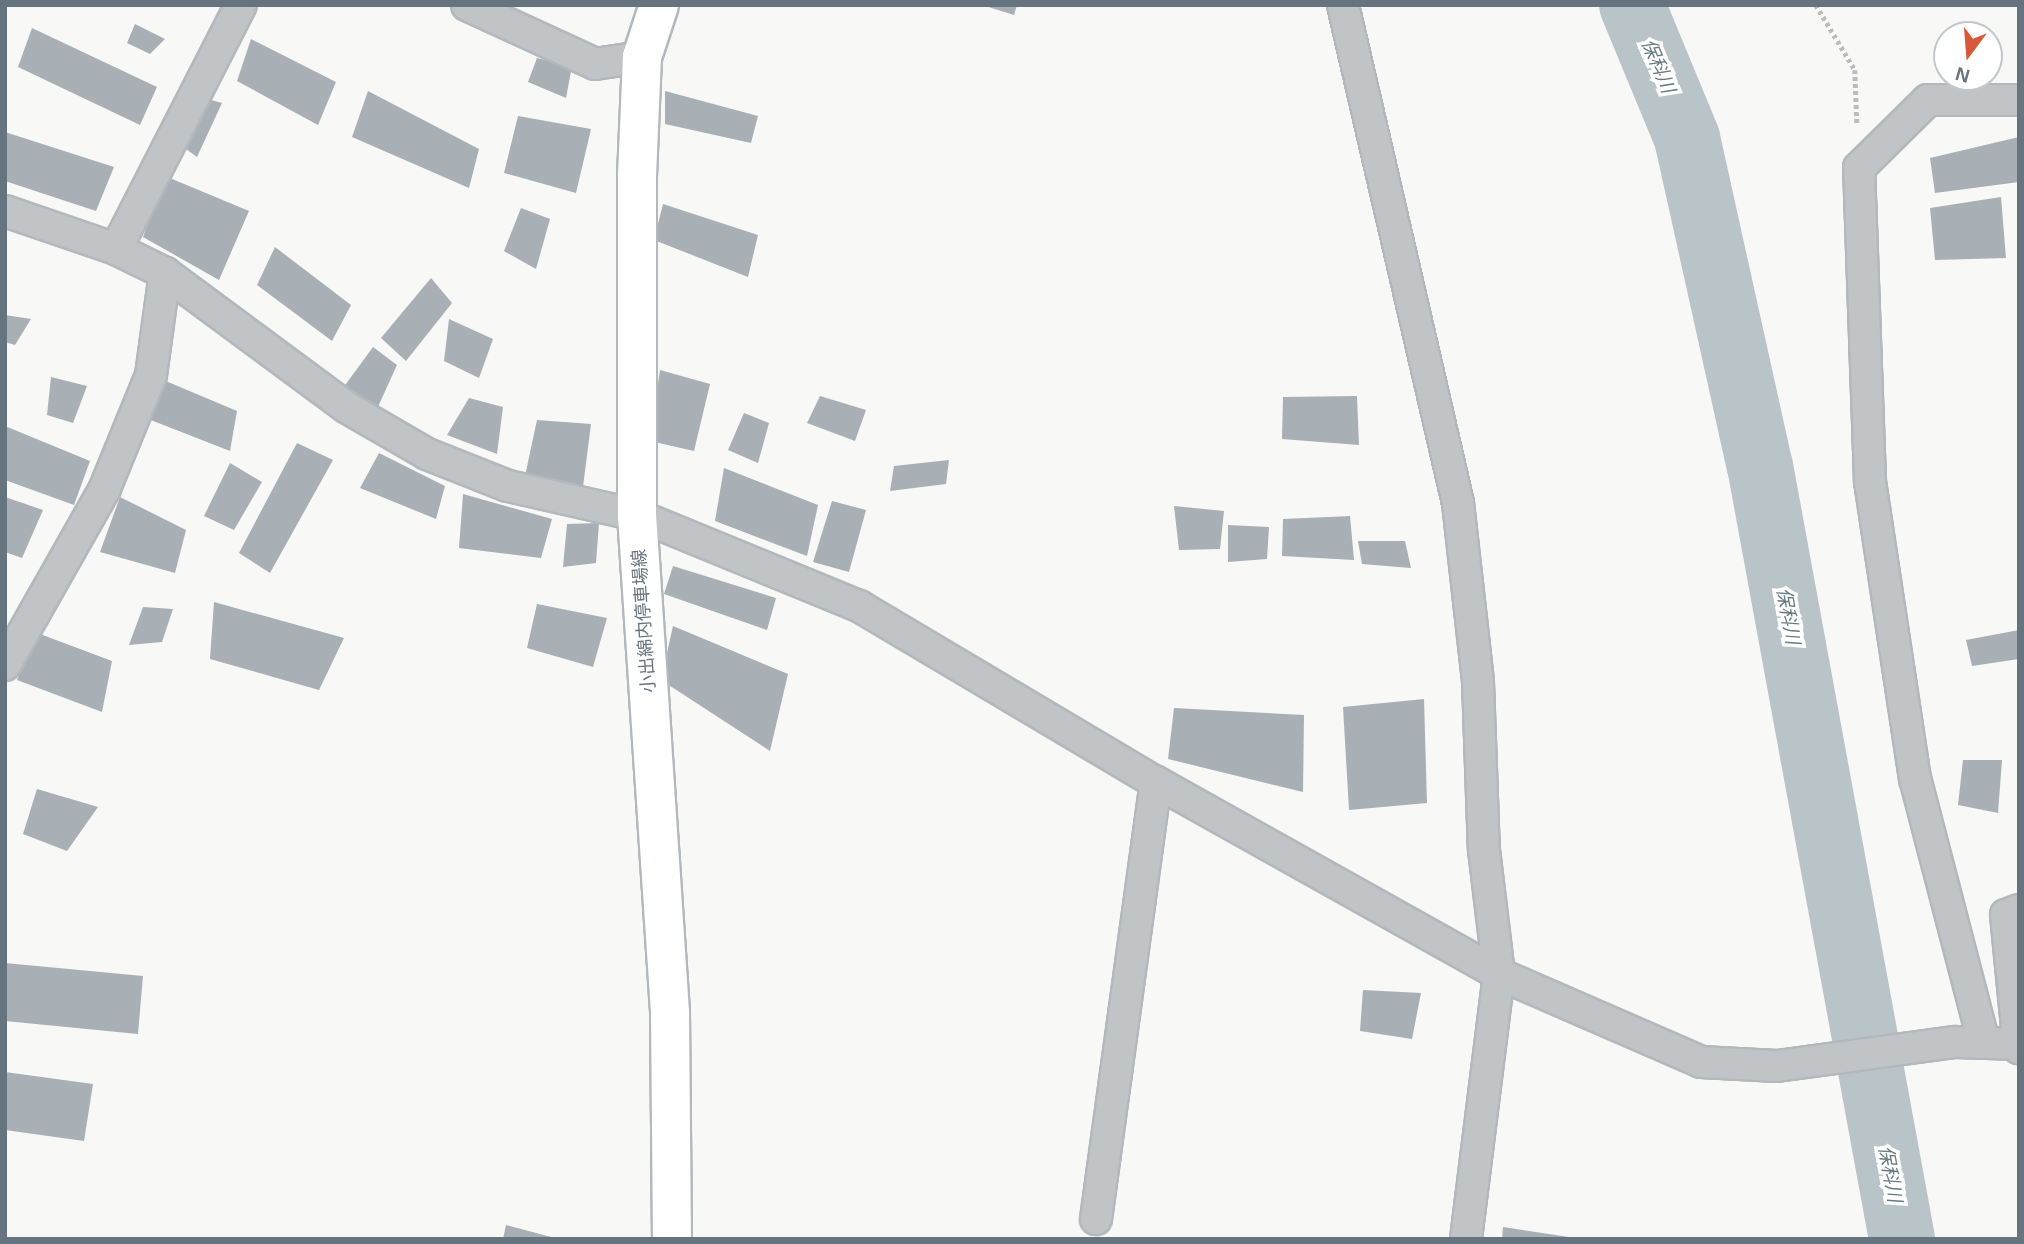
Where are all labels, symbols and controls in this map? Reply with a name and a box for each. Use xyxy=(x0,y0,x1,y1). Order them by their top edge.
north arrow xyxy=(1933,21,2003,91)
water label: 保科川 xyxy=(1636,35,1680,97)
text: N xyxy=(1953,63,1972,87)
street label: 小出綿内停車場線 xyxy=(628,548,660,694)
water label: 保科川 xyxy=(1772,586,1804,646)
water label: 保科川 xyxy=(1874,1144,1906,1204)

